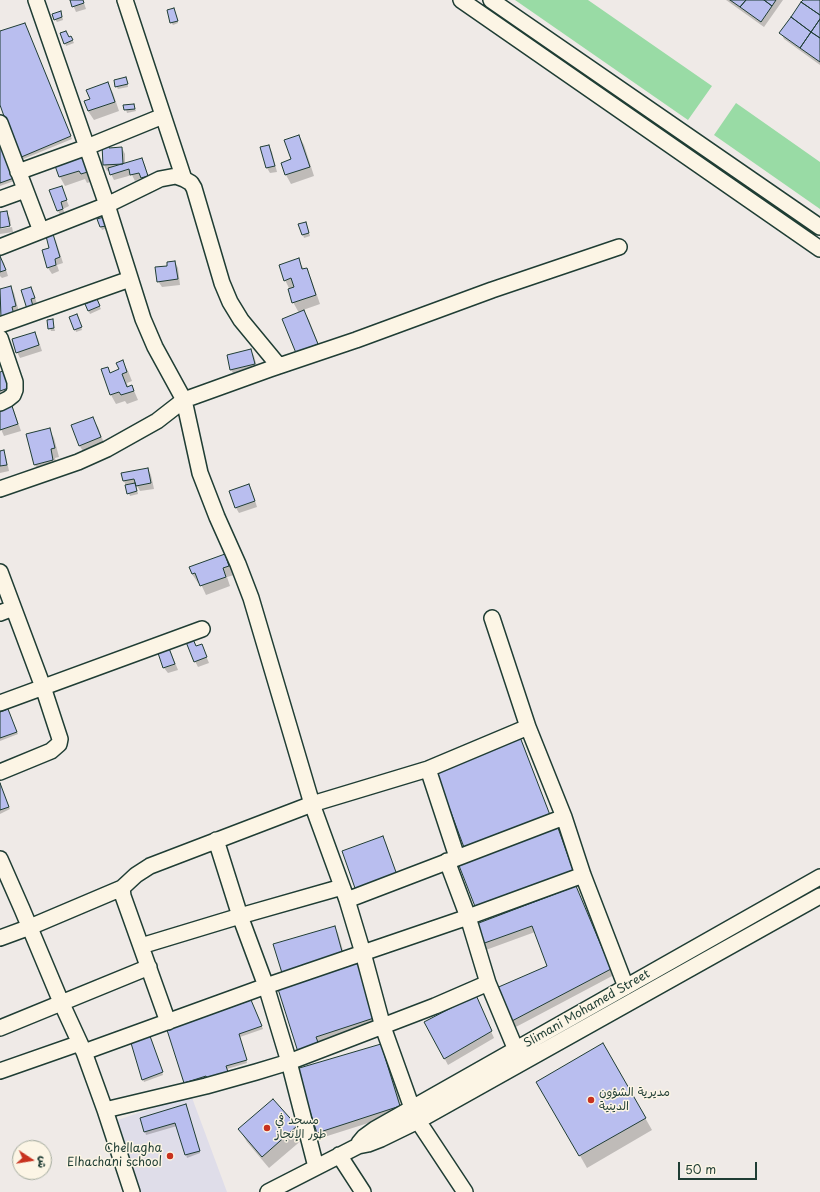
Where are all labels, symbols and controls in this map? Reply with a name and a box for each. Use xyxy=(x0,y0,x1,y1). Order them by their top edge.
street label: Slimani Mohamed Street xyxy=(521,967,653,1051)
place label: مديرية الشؤون الدينية xyxy=(599,1086,670,1114)
marker: مديرية الشؤون الدينية xyxy=(586,1095,596,1105)
place label: مسجد في طور الإنجاز xyxy=(275,1114,326,1142)
marker: مسجد في طور الإنجاز xyxy=(262,1123,272,1133)
north arrow xyxy=(12,1140,52,1180)
place label: Chellagha Elhachani school xyxy=(67,1142,162,1170)
marker: Chellagha Elhachani school xyxy=(165,1151,175,1161)
scale bar xyxy=(680,1154,759,1180)
text: ش xyxy=(34,1155,53,1170)
text: 50 m xyxy=(685,1160,716,1178)

